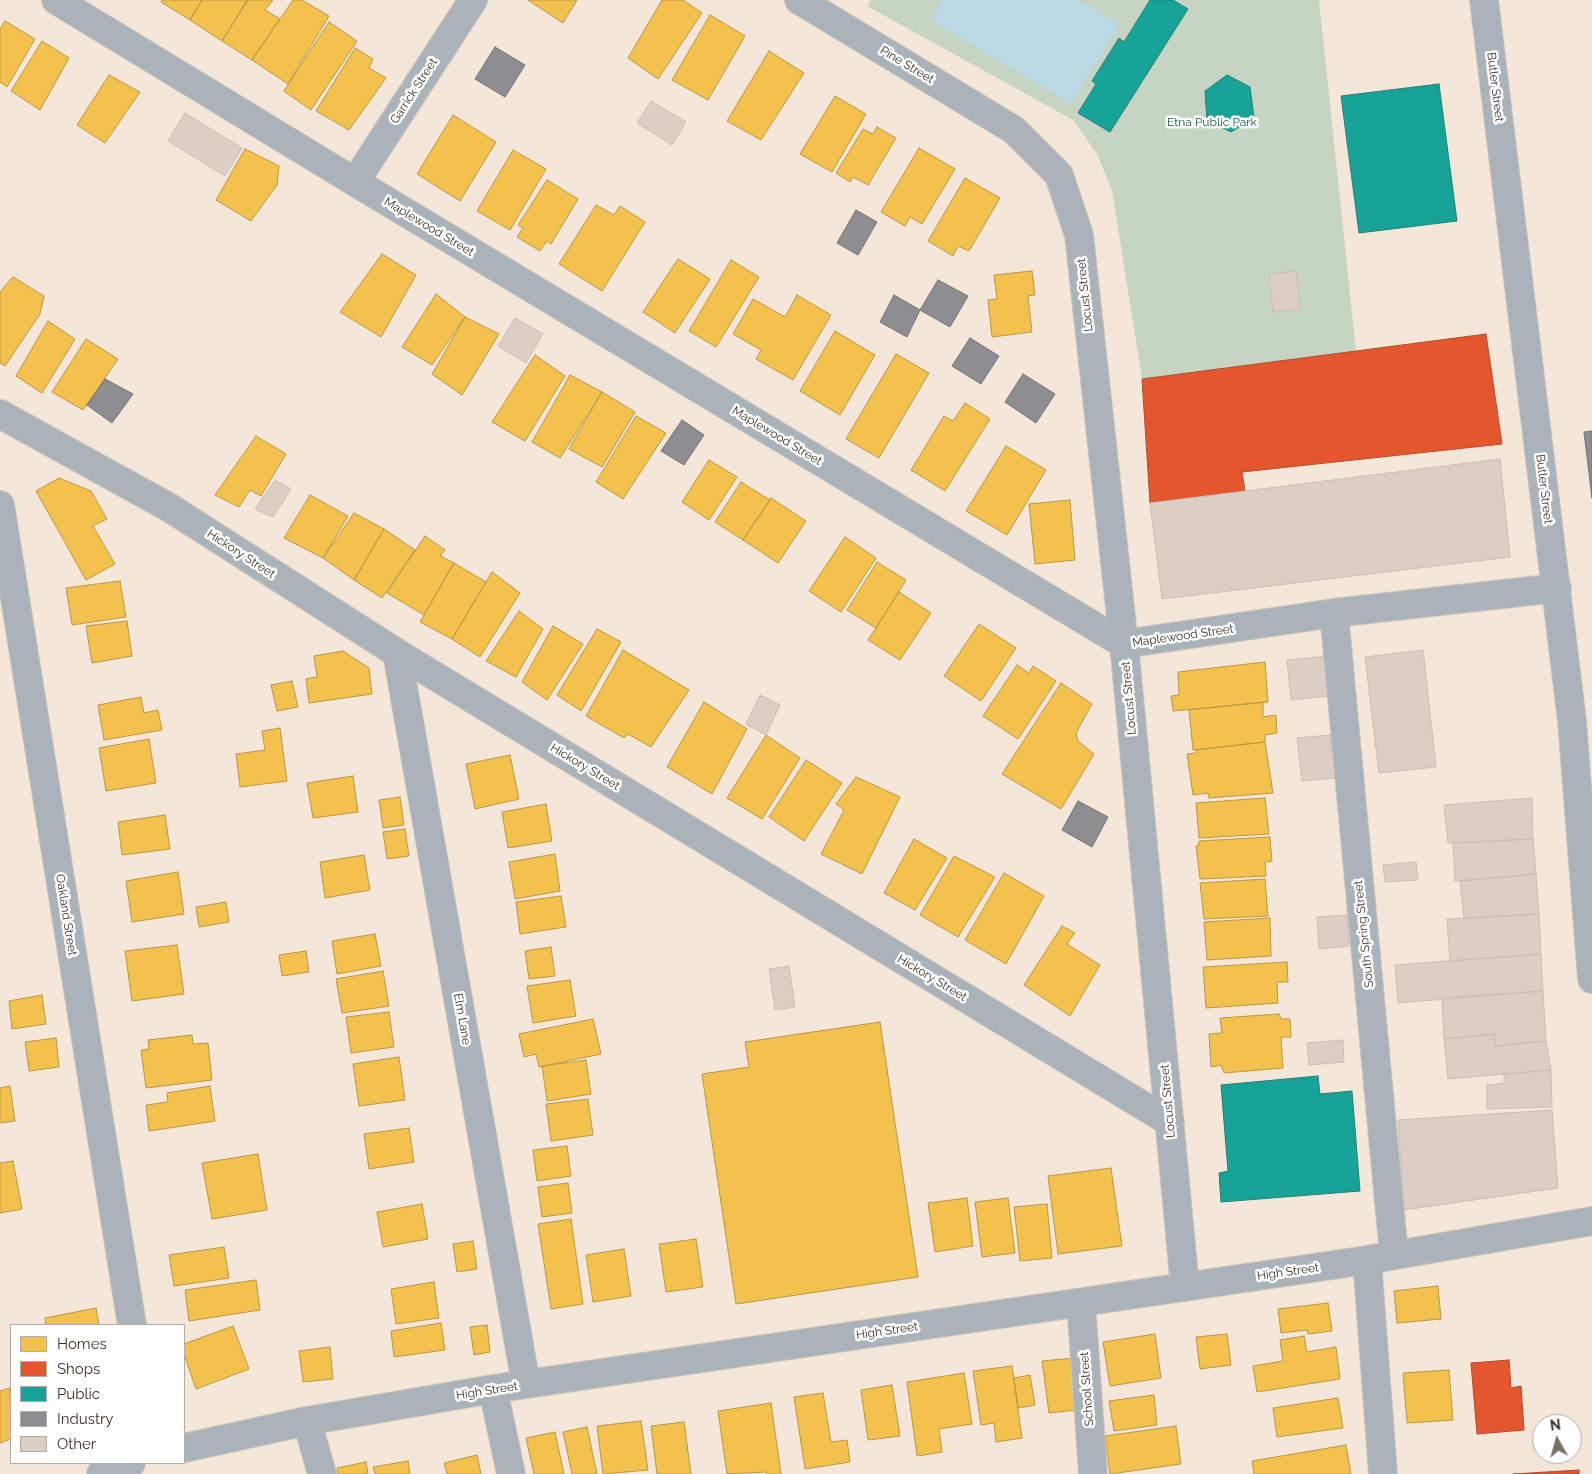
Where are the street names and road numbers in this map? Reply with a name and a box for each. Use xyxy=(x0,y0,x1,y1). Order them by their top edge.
street label: Pine Street xyxy=(877,43,937,87)
street label: Butler Street xyxy=(1484,51,1506,123)
street label: Garrick Street xyxy=(387,55,441,127)
street label: Maplewood Street xyxy=(382,195,476,259)
street label: Locust Street xyxy=(1074,258,1096,332)
street label: Maplewood Street xyxy=(730,404,824,468)
street label: Butler Street xyxy=(1533,453,1555,525)
street label: Hickory Street xyxy=(204,527,278,581)
street label: Maplewood Street xyxy=(1131,622,1235,650)
street label: Locust Street xyxy=(1119,661,1139,735)
street label: Hickory Street xyxy=(548,741,622,793)
street label: Oakland Street xyxy=(52,873,80,957)
street label: South Spring Street xyxy=(1351,880,1377,988)
street label: Hickory Street xyxy=(895,952,969,1004)
street label: Elm Lane xyxy=(450,992,474,1046)
street label: Locust Street xyxy=(1158,1064,1178,1138)
street label: High Street xyxy=(1256,1261,1320,1283)
street label: High Street xyxy=(855,1320,919,1342)
street label: School Street xyxy=(1077,1351,1097,1427)
street label: High Street xyxy=(455,1379,519,1403)

